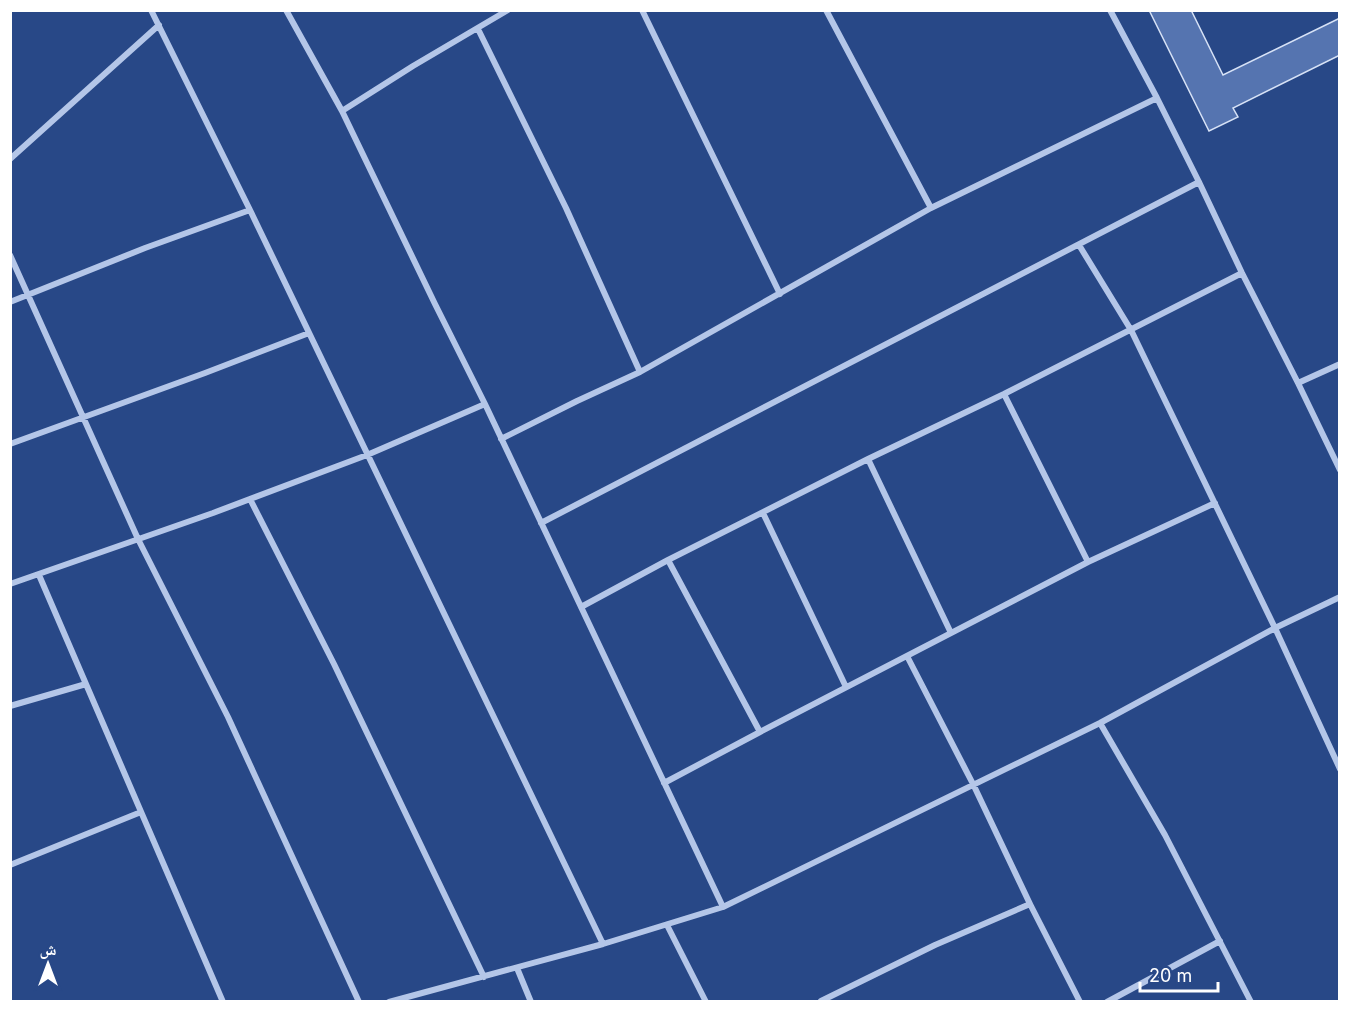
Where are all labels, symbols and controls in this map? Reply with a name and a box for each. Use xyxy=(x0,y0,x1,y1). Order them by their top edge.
north arrow xyxy=(18,934,78,994)
text: ش xyxy=(40,939,57,959)
scale bar xyxy=(1140,955,1218,993)
text: 20 m xyxy=(1149,965,1192,986)

